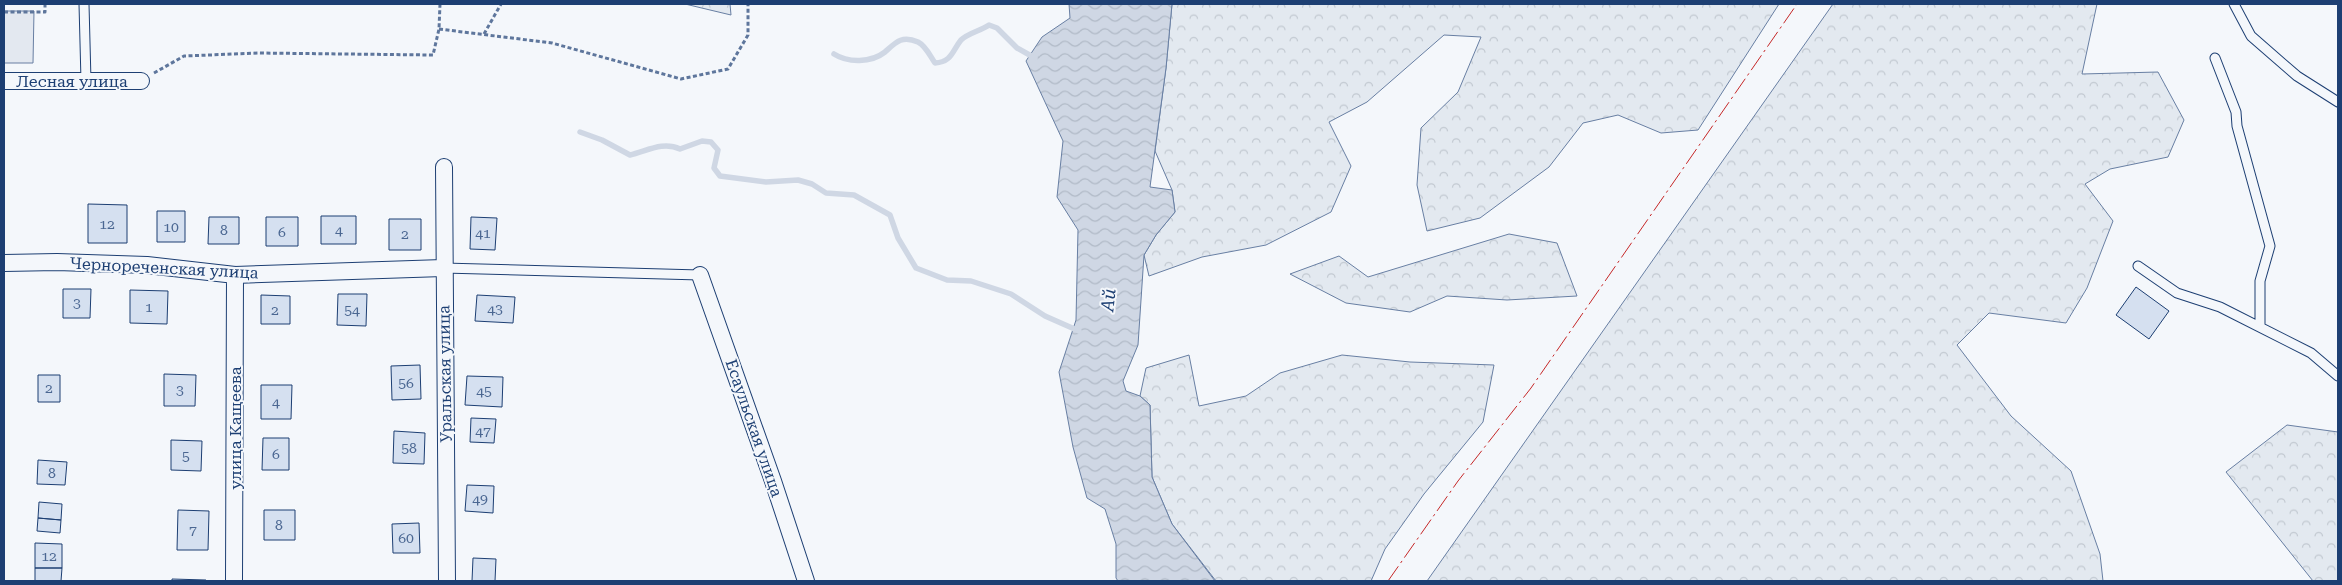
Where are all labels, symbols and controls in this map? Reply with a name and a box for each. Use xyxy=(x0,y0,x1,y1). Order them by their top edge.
street label: Лесная улица xyxy=(16,72,128,91)
house number: 12 xyxy=(99,216,115,232)
house number: 10 xyxy=(163,219,179,235)
house number: 8 xyxy=(220,222,228,238)
house number: 4 xyxy=(335,222,343,238)
house number: 6 xyxy=(278,224,286,240)
house number: 41 xyxy=(475,225,491,241)
house number: 2 xyxy=(401,226,409,242)
street label: Чернореченская улица xyxy=(69,254,259,282)
water label: Ай xyxy=(1096,288,1120,313)
house number: 3 xyxy=(73,295,81,311)
house number: 1 xyxy=(145,299,153,315)
house number: 43 xyxy=(487,301,503,317)
house number: 2 xyxy=(271,302,279,318)
house number: 54 xyxy=(344,302,360,318)
street label: Уральская улица xyxy=(434,305,456,443)
street label: Есаульская улица xyxy=(721,357,787,500)
street label: улица Кащеева xyxy=(226,366,245,489)
house number: 56 xyxy=(398,375,414,391)
house number: 2 xyxy=(45,380,53,396)
house number: 3 xyxy=(176,382,184,398)
house number: 45 xyxy=(476,383,492,399)
house number: 4 xyxy=(272,394,280,410)
house number: 47 xyxy=(475,423,491,439)
house number: 58 xyxy=(401,440,417,456)
house number: 6 xyxy=(272,446,280,462)
house number: 5 xyxy=(182,448,190,464)
house number: 8 xyxy=(48,465,56,481)
house number: 49 xyxy=(472,491,488,507)
house number: 8 xyxy=(275,517,283,533)
house number: 7 xyxy=(189,522,197,538)
house number: 60 xyxy=(398,530,414,546)
house number: 12 xyxy=(41,548,57,564)

